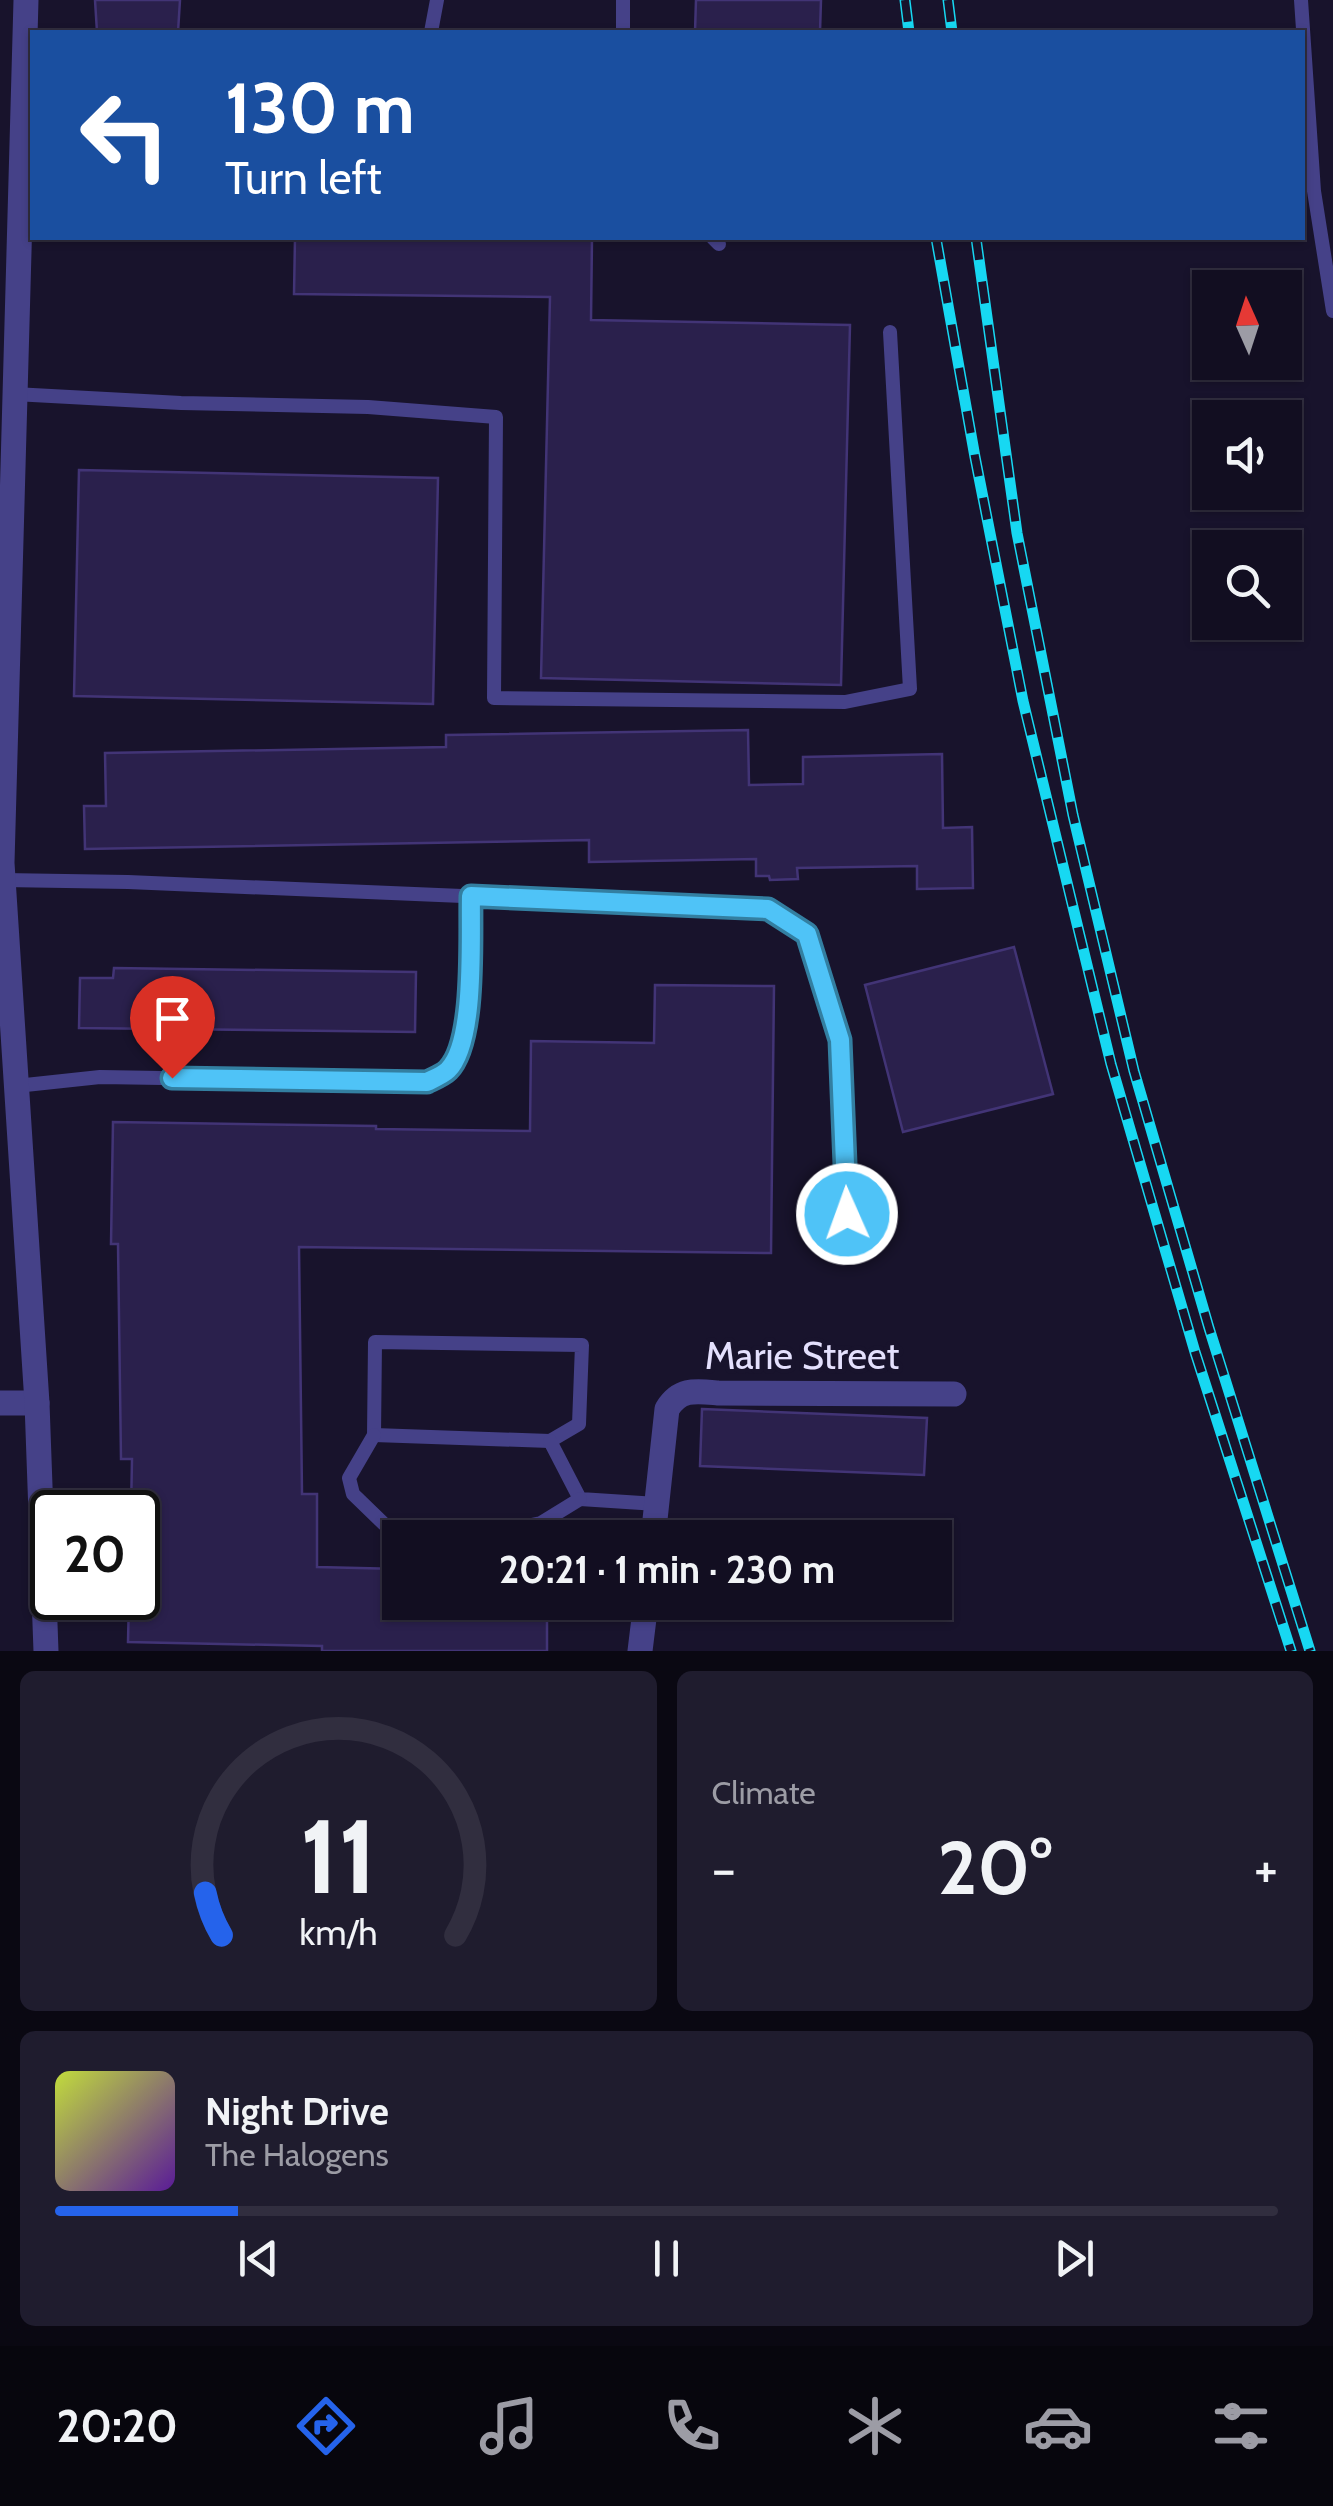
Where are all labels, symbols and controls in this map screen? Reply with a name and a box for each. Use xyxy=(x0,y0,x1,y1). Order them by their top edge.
text: 130 m xyxy=(225,65,415,151)
icon: left xyxy=(60,70,190,200)
text: Turn left xyxy=(225,151,382,205)
north arrow xyxy=(1192,270,1302,380)
map controls xyxy=(1192,270,1302,640)
button: sound xyxy=(1192,400,1302,510)
button: search xyxy=(1192,530,1302,640)
pin xyxy=(130,976,215,1079)
icon: arrive xyxy=(145,991,200,1046)
position arrow xyxy=(795,1162,899,1266)
street label: Marie Street xyxy=(705,1332,899,1379)
speed limit sign: 20 xyxy=(30,1490,160,1620)
text: 20:21 · 1 min · 230 m xyxy=(499,1546,835,1593)
text: Climate xyxy=(712,1773,816,1812)
text: 11 xyxy=(300,1793,377,1919)
text: 20° xyxy=(938,1822,1052,1913)
text: − xyxy=(712,1835,736,1902)
text: + xyxy=(1254,1835,1278,1902)
text: km/h xyxy=(299,1911,377,1954)
text: Night Drive xyxy=(205,2088,389,2135)
text: The Halogens xyxy=(205,2135,389,2174)
icon: previous xyxy=(231,2231,286,2286)
icon: pause xyxy=(639,2231,694,2286)
icon: next xyxy=(1047,2231,1102,2286)
icon: directions xyxy=(291,2391,361,2461)
icon: music xyxy=(474,2391,544,2461)
icon: phone xyxy=(657,2391,727,2461)
icon: climate xyxy=(840,2391,910,2461)
icon: car xyxy=(1023,2391,1093,2461)
icon: filters xyxy=(1206,2391,1276,2461)
text: 20:20 xyxy=(57,2399,178,2453)

